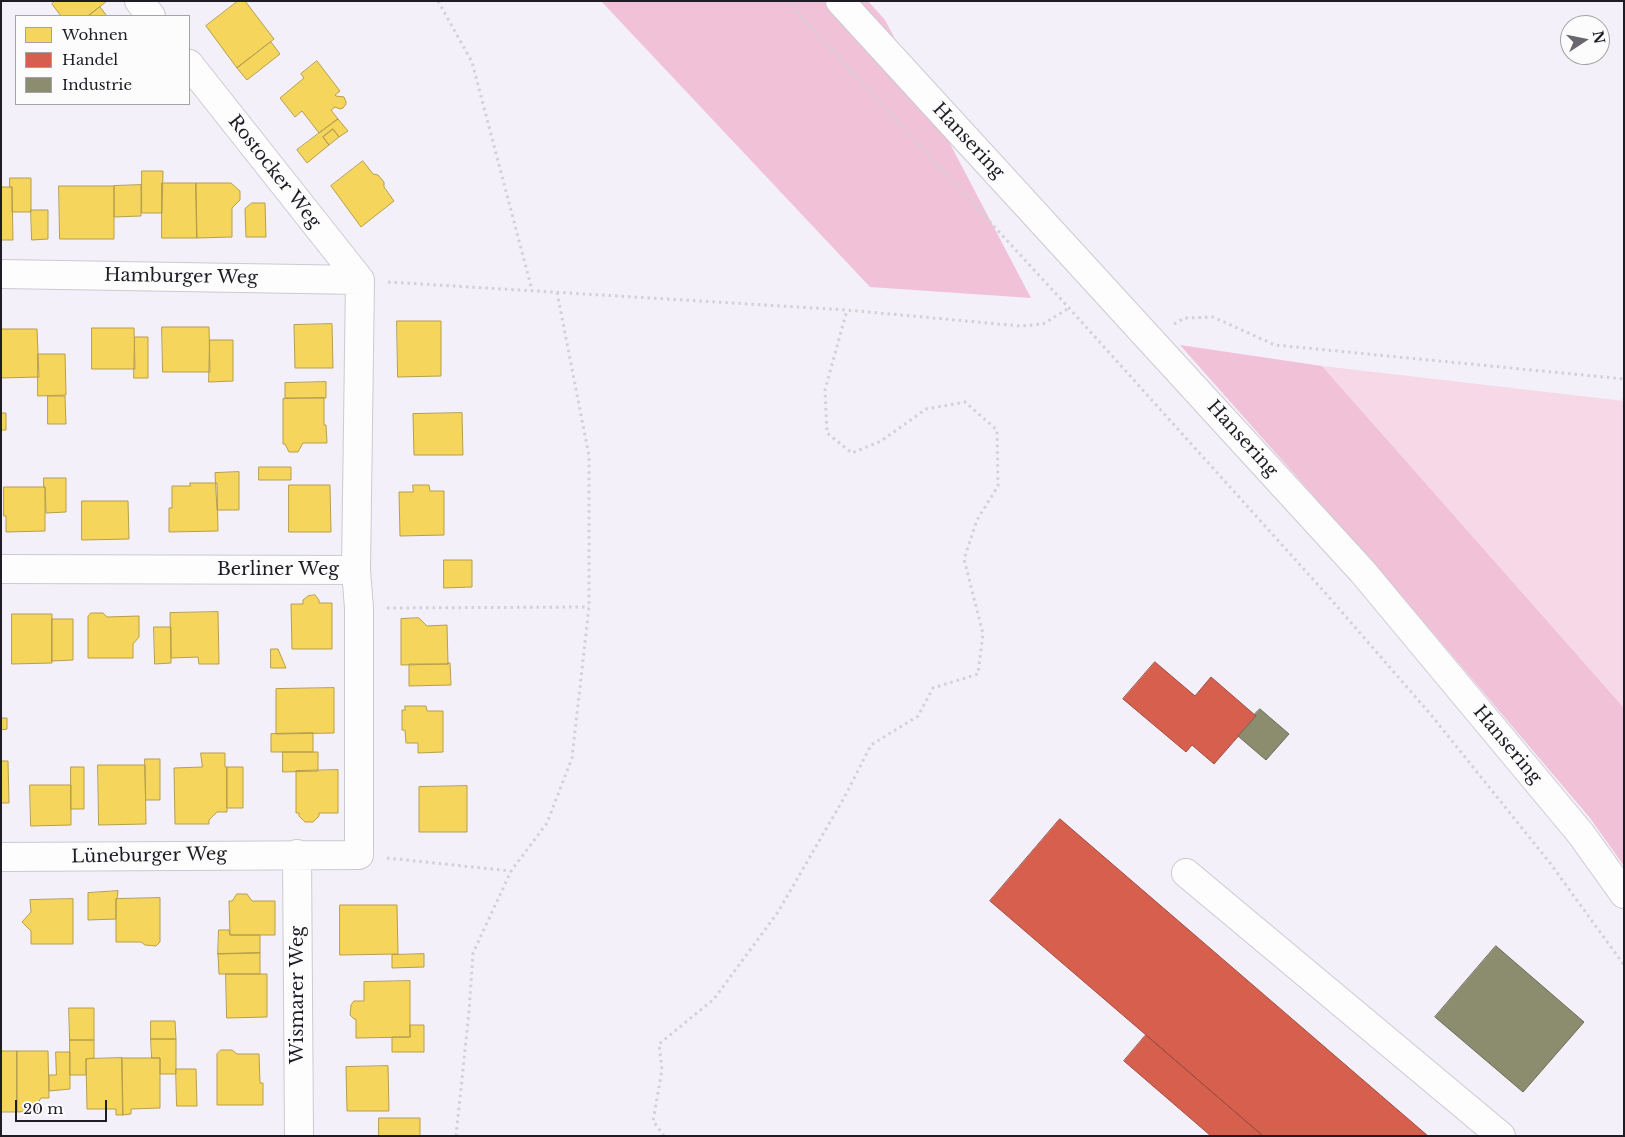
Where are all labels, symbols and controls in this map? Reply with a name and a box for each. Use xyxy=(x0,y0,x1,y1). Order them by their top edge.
legend xyxy=(15,15,190,105)
north arrow xyxy=(1560,15,1610,65)
text: Wohnen xyxy=(62,25,128,44)
text: N xyxy=(1589,29,1609,46)
text: Handel xyxy=(62,50,118,69)
text: Industrie xyxy=(62,75,132,94)
street label: Hansering xyxy=(928,99,1008,183)
street label: Rostocker Weg xyxy=(223,111,325,233)
street label: Hamburger Weg xyxy=(104,265,258,289)
street label: Hansering xyxy=(1202,396,1282,482)
street label: Berliner Weg xyxy=(217,559,339,581)
street label: Hansering xyxy=(1468,702,1546,788)
street label: Lüneburger Weg xyxy=(71,844,227,868)
street label: Wismarer Weg xyxy=(287,926,309,1064)
scale bar xyxy=(18,1090,110,1122)
text: 20 m xyxy=(23,1099,63,1118)

